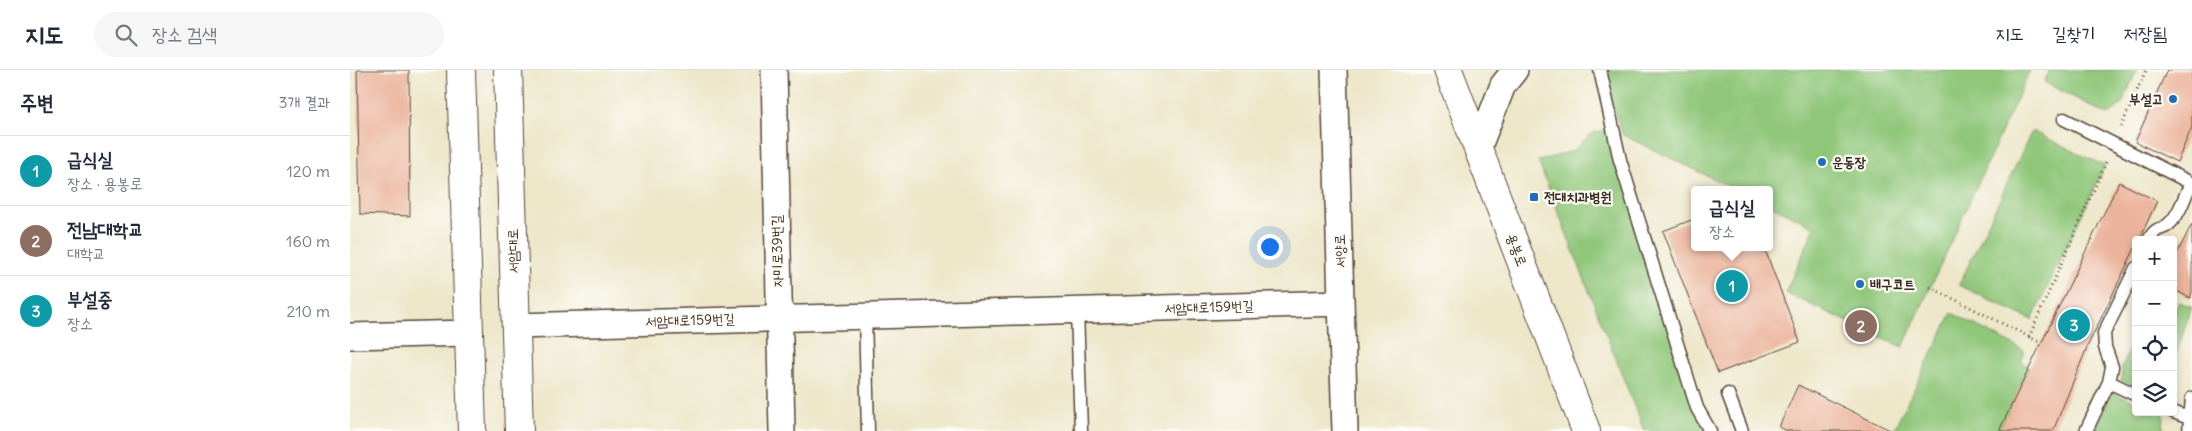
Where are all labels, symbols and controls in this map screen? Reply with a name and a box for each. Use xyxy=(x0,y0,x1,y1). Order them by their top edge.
search box xyxy=(94,12,444,57)
text: 지도 xyxy=(25,19,64,49)
icon: search xyxy=(112,21,140,49)
text: 장소 검색 xyxy=(152,22,217,46)
text: 지도 xyxy=(1995,22,2024,45)
text: 길찾기 xyxy=(2052,22,2096,45)
text: 저장됨 xyxy=(2124,22,2167,45)
text: 주변 xyxy=(20,89,54,116)
place label: 부설고 xyxy=(2129,90,2163,108)
text: 3개 결과 xyxy=(278,92,330,112)
marker: 부설고 xyxy=(2167,93,2179,105)
text: 급식실 xyxy=(67,147,113,171)
place label: 운동장 xyxy=(1832,153,1867,171)
marker: 운동장 xyxy=(1816,156,1828,168)
text: 1 xyxy=(33,161,39,181)
text: 120 m xyxy=(287,161,330,181)
text: 장소 · 용봉로 xyxy=(67,173,143,193)
popup xyxy=(1691,186,1773,251)
place label: 전대치과병원 xyxy=(1544,188,1612,206)
marker: 전대치과병원 xyxy=(1528,191,1540,203)
text: 급식실 xyxy=(1709,195,1755,219)
street label: 자미로39번길 xyxy=(767,214,787,287)
text: 전남대학교 xyxy=(67,217,143,241)
text: 장소 xyxy=(1709,221,1735,241)
street label: 서암대로 xyxy=(504,228,522,274)
text: 2 xyxy=(32,231,40,251)
text: 160 m xyxy=(286,231,330,251)
street label: 용봉로 xyxy=(1503,231,1531,269)
your location xyxy=(1257,234,1283,260)
street label: 서양로 xyxy=(1330,234,1350,268)
map controls xyxy=(2132,236,2177,416)
button: + xyxy=(2132,236,2177,281)
text: 대학교 xyxy=(67,243,106,263)
pin: 1 xyxy=(1716,267,1748,305)
place label: 배구코트 xyxy=(1870,275,1915,293)
marker: 배구코트 xyxy=(1854,278,1866,290)
button: − xyxy=(2132,281,2177,326)
text: 부설중 xyxy=(67,287,113,311)
street label: 서암대로159번길 xyxy=(1164,296,1255,318)
text: 3 xyxy=(31,301,41,321)
text: 210 m xyxy=(287,301,330,321)
pin: 3 xyxy=(2058,306,2090,344)
pin: 2 xyxy=(1845,307,1877,345)
street label: 서암대로159번길 xyxy=(645,309,736,331)
text: 장소 xyxy=(67,313,93,333)
button: locate xyxy=(2132,326,2177,371)
button: layers xyxy=(2132,371,2177,416)

